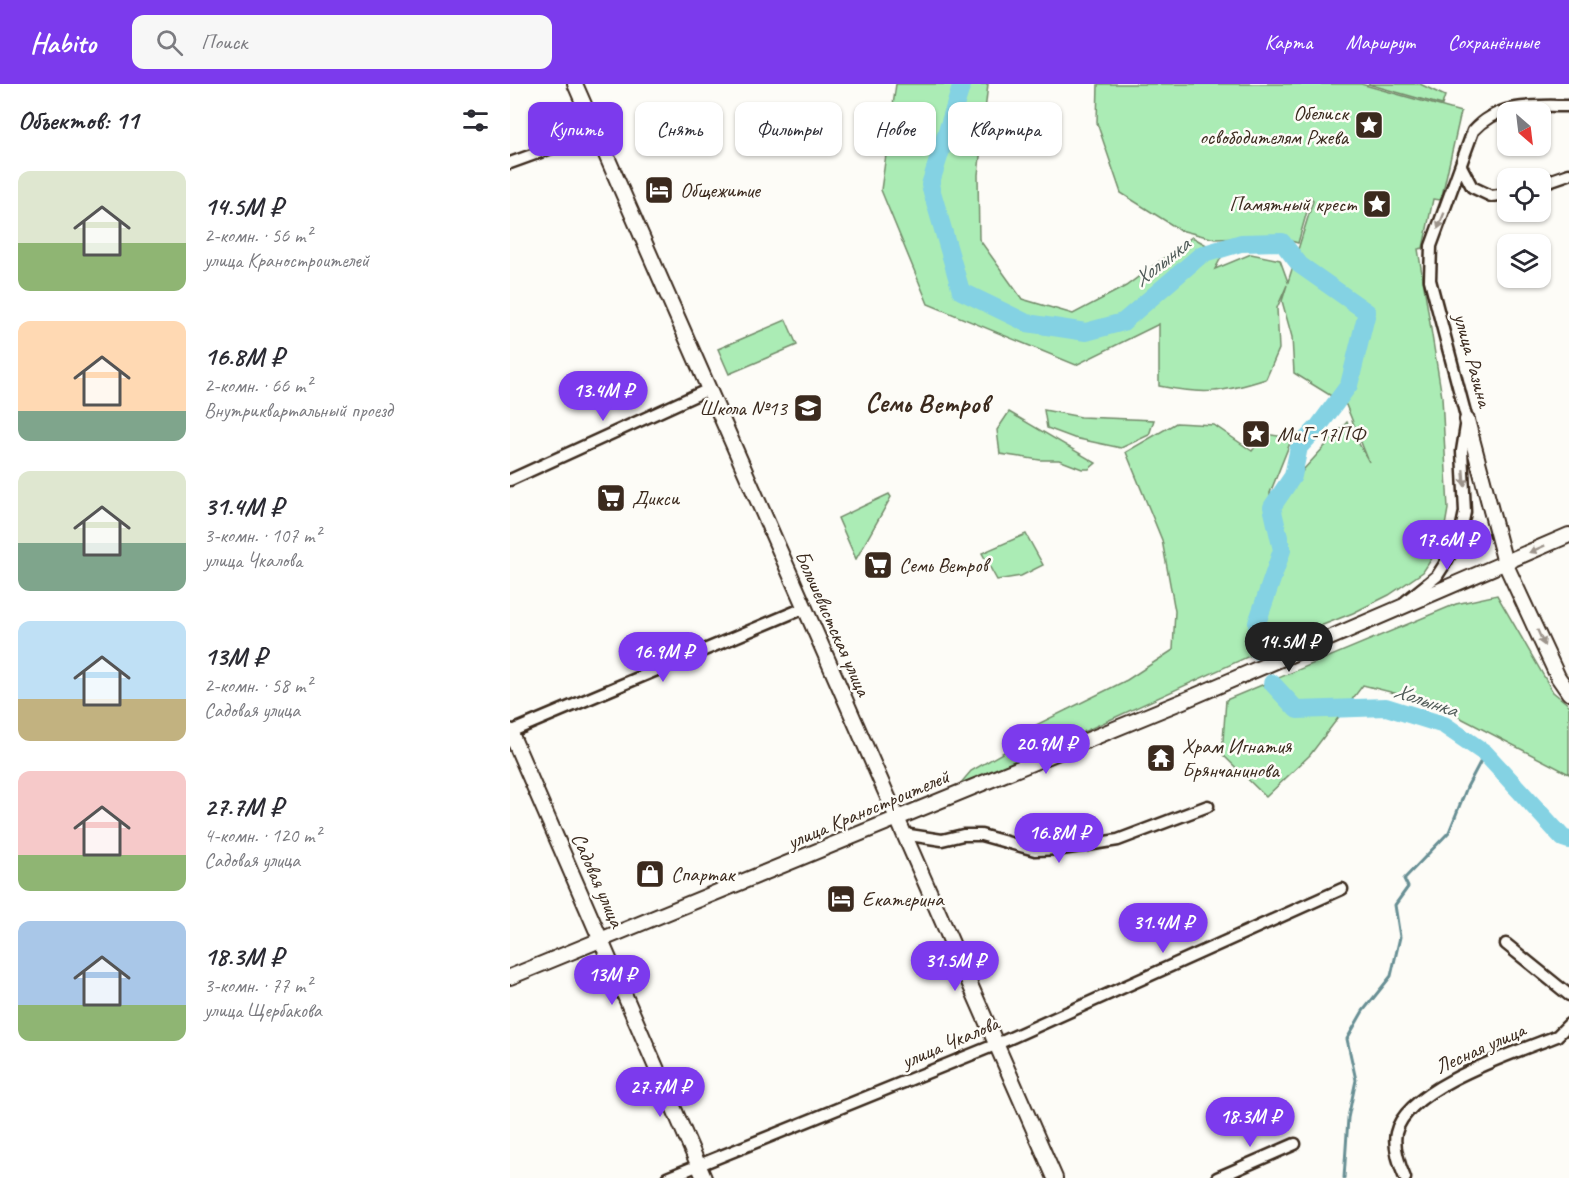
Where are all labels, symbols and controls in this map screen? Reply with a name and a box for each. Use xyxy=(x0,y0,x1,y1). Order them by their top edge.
search box xyxy=(132,15,552,69)
text: Habito xyxy=(30,25,96,60)
icon: search xyxy=(153,26,186,59)
text: Поиск xyxy=(201,28,247,56)
text: Карта xyxy=(1264,29,1313,55)
text: Маршрут xyxy=(1346,29,1415,55)
text: Сохранённые xyxy=(1448,29,1539,55)
place label: Обелиск освободителям Ржева xyxy=(1199,100,1350,150)
chip: Купить xyxy=(528,102,623,156)
chip: Снять xyxy=(635,102,723,156)
chip: Фильтры xyxy=(735,102,842,156)
chip: Новое xyxy=(854,102,936,156)
chip: Квартира xyxy=(948,102,1062,156)
north arrow xyxy=(1497,102,1551,156)
map controls xyxy=(1497,102,1551,288)
text: Объектов: 11 xyxy=(18,104,138,137)
icon: filters xyxy=(459,104,492,137)
place icon: Обелиск освободителям Ржева xyxy=(1353,109,1385,141)
button: locate xyxy=(1497,168,1551,222)
hotel icon: Общежитие xyxy=(643,174,675,206)
place label: Общежитие xyxy=(680,177,762,203)
place icon: Памятный крест xyxy=(1361,188,1393,220)
text: 14.5M ₽ xyxy=(204,190,283,223)
place label: Памятный крест xyxy=(1229,191,1357,217)
icon: home xyxy=(66,195,138,267)
one-way arrow xyxy=(1436,212,1446,230)
text: 2-комн. · 56 m² xyxy=(204,223,312,248)
water label: Холынка xyxy=(1127,229,1198,293)
button: layers xyxy=(1497,234,1551,288)
text: улица Краностроителей xyxy=(204,248,369,273)
street label: улица Разина xyxy=(1448,308,1499,412)
text: 16.8M ₽ xyxy=(204,340,283,373)
icon: home xyxy=(66,345,138,417)
pin: 13.4M ₽ xyxy=(548,371,658,422)
text: 2-комн. · 66 m² xyxy=(204,373,312,398)
text: 13.4M ₽ xyxy=(573,378,633,403)
district label: Семь Ветров xyxy=(865,386,993,420)
school or university icon: Школа №13 xyxy=(792,392,824,424)
place label: Школа №13 xyxy=(699,395,789,421)
text: Внутриквартальный проезд xyxy=(204,398,393,423)
place icon: МиГ-17ПФ xyxy=(1240,418,1272,450)
place label: МиГ-17ПФ xyxy=(1277,421,1367,447)
one-way arrow xyxy=(1459,469,1469,488)
supermarket icon: Дикси xyxy=(595,482,627,514)
place label: Дикси xyxy=(632,485,681,511)
text: 31.4M ₽ xyxy=(204,490,283,523)
icon: home xyxy=(66,495,138,567)
pin: 17.6M ₽ xyxy=(1392,520,1502,571)
text: 3-комн. · 107 m² xyxy=(204,523,321,548)
text: 17.6M ₽ xyxy=(1416,527,1478,552)
one-way arrow xyxy=(1528,544,1546,554)
street label: Большевистская улица xyxy=(789,546,877,701)
text: улица Чкалова xyxy=(204,548,302,573)
supermarket icon: Семь Ветров xyxy=(862,549,894,581)
place label: Семь Ветров xyxy=(899,552,991,578)
pin: 14.5M ₽ xyxy=(1234,622,1344,673)
text: 14.5M ₽ xyxy=(1259,629,1319,654)
one-way arrow xyxy=(1536,630,1545,647)
pin: 16.9M ₽ xyxy=(608,632,718,683)
text: 16.9M ₽ xyxy=(633,639,693,664)
text: 13M ₽ xyxy=(204,640,266,673)
icon: home xyxy=(66,645,138,717)
text: 2-комн. · 58 m² xyxy=(204,673,312,698)
water label: Холынка xyxy=(1391,676,1463,724)
text: Садовая улица xyxy=(204,698,300,723)
pin: 20.9M ₽ xyxy=(991,724,1101,775)
text: 20.9M ₽ xyxy=(1016,731,1076,756)
place label: Храм Игнатия Брянчанинова xyxy=(1182,733,1293,783)
temple icon: Храм Игнатия Брянчанинова xyxy=(1145,742,1177,774)
street label: улица Краностроителей xyxy=(781,763,954,856)
text: 27.7M ₽ xyxy=(204,790,283,823)
icon: home xyxy=(66,795,138,867)
pin: 16.8M ₽ xyxy=(1004,813,1114,864)
text: 16.8M ₽ xyxy=(1028,820,1090,845)
text: 4-комн. · 120 m² xyxy=(204,823,321,848)
street label: Садовая улица xyxy=(566,829,631,933)
text: Садовая улица xyxy=(204,848,300,873)
shop icon: Спартак xyxy=(634,858,666,890)
place label: Спартак xyxy=(671,861,737,887)
hotel icon: Екатерина xyxy=(825,883,857,915)
place label: Екатерина xyxy=(862,886,945,912)
pin: 31.4M ₽ xyxy=(1108,903,1218,954)
text: 31.4M ₽ xyxy=(1133,910,1193,935)
text: 18.3M ₽ xyxy=(204,940,283,973)
pin: 31.5M ₽ xyxy=(900,941,1010,992)
icon: home xyxy=(66,945,138,1017)
text: 31.5M ₽ xyxy=(925,948,985,973)
pin: 13M ₽ xyxy=(570,955,654,1006)
text: 13M ₽ xyxy=(588,962,636,987)
text: 3-комн. · 77 m² xyxy=(204,973,312,998)
text: улица Щербакова xyxy=(204,998,322,1023)
street label: улица Чкалова xyxy=(896,1009,1005,1075)
street label: Лесная улица xyxy=(1431,1016,1531,1079)
pin: 27.7M ₽ xyxy=(605,1067,715,1118)
text: 27.7M ₽ xyxy=(630,1074,690,1099)
pin: 18.3M ₽ xyxy=(1195,1097,1305,1148)
text: 18.3M ₽ xyxy=(1220,1104,1280,1129)

